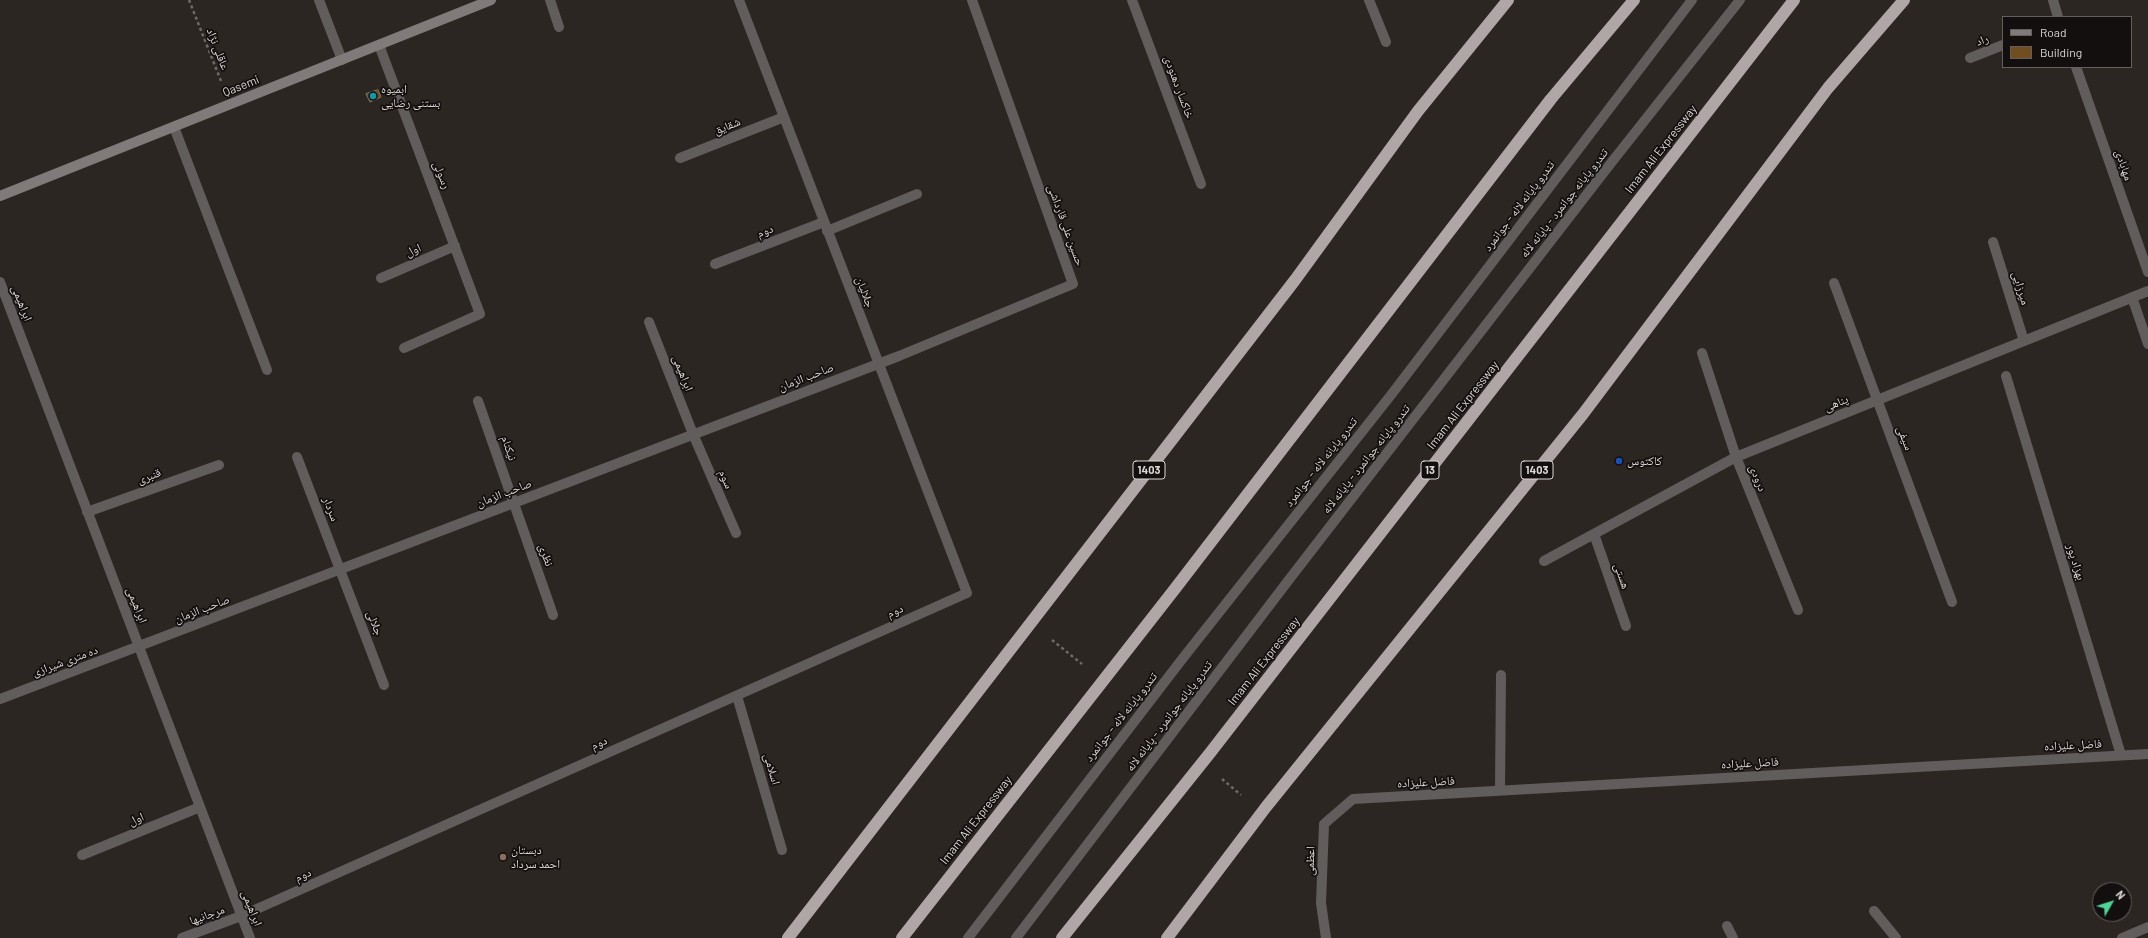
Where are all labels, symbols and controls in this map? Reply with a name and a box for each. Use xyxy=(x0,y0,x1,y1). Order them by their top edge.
legend xyxy=(2002,16,2132,68)
text: Road xyxy=(2040,25,2067,39)
street label: عاقلی نژاد xyxy=(203,26,233,72)
street label: راد xyxy=(1973,31,1991,49)
text: Building xyxy=(2040,45,2082,59)
street label: خاکسار دهنودی xyxy=(1161,53,1197,121)
street label: Qasemi xyxy=(221,72,261,100)
place label: ابمیوه بستنی رضایی xyxy=(381,82,440,110)
marker: ابمیوه بستنی رضایی xyxy=(368,91,378,101)
street label: Imam Ali Expressway xyxy=(1622,102,1700,196)
street label: شقایق xyxy=(712,114,742,138)
street label: تندرو پایانه جوانمرد - پایانه لاله xyxy=(1517,145,1611,261)
street label: مهابادی xyxy=(2112,148,2136,182)
street label: تندرو پایانه لاله - جوانمرد xyxy=(1480,158,1558,254)
street label: رسولی xyxy=(430,159,454,191)
street label: حسین علی قارداشی xyxy=(1045,182,1087,268)
street label: دوم xyxy=(755,221,775,241)
street label: اول xyxy=(403,240,423,260)
street label: میرزایی xyxy=(2009,269,2033,307)
street label: جلالیان xyxy=(853,275,877,309)
street label: ابراهیمی xyxy=(9,283,35,323)
street label: ابراهیمی xyxy=(670,353,696,393)
street label: Imam Ali Expressway xyxy=(1424,358,1502,452)
street label: صاحب الزمان xyxy=(776,360,836,394)
street label: پناهی xyxy=(1822,392,1850,414)
street label: تندرو پایانه جوانمرد - پایانه لاله xyxy=(1319,401,1413,517)
street label: تندرو پایانه لاله - جوانمرد xyxy=(1282,415,1360,509)
street label: سیفی xyxy=(1894,424,1916,452)
street label: نیکنام xyxy=(498,434,520,462)
place label: کاکتوس xyxy=(1627,454,1662,468)
marker: کاکتوس xyxy=(1614,456,1624,466)
road number: 1403 xyxy=(1133,461,1165,479)
road number: 13 xyxy=(1421,461,1439,479)
road number: 1403 xyxy=(1521,461,1553,479)
street label: درودی xyxy=(1746,463,1770,493)
street label: قنبری xyxy=(135,465,163,487)
street label: سوم xyxy=(716,467,736,491)
street label: صاحب الزمان xyxy=(474,476,534,510)
street label: سردار xyxy=(320,495,342,523)
street label: نظری xyxy=(535,542,557,568)
street label: بهزاد پور xyxy=(2064,542,2088,582)
street label: هستی xyxy=(1611,561,1633,591)
street label: ابراهیمی xyxy=(124,585,150,625)
street label: صاحب الزمان xyxy=(172,592,232,626)
street label: دوم xyxy=(885,601,905,621)
street label: جلالی xyxy=(364,608,386,638)
street label: Imam Ali Expressway xyxy=(1225,614,1303,708)
street label: ده متری شیرازی xyxy=(30,642,100,680)
street label: تندرو پایانه جوانمرد - پایانه لاله xyxy=(1123,658,1215,774)
street label: تندرو پایانه لاله - جوانمرد xyxy=(1082,670,1160,764)
street label: دوم xyxy=(589,733,609,753)
street label: فاضل علیزاده xyxy=(2044,736,2102,754)
street label: اسلامی xyxy=(761,752,783,786)
street label: فاضل علیزاده xyxy=(1721,754,1779,772)
street label: Imam Ali Expressway xyxy=(937,773,1015,867)
street label: فاضل علیزاده xyxy=(1397,773,1455,791)
street label: اول xyxy=(126,809,146,829)
place label: دبستان احمد سرداد xyxy=(511,843,560,871)
street label: اعظمی xyxy=(1302,846,1318,876)
marker: دبستان احمد سرداد xyxy=(498,852,508,862)
street label: دوم xyxy=(293,865,313,885)
north arrow xyxy=(2092,882,2132,922)
street label: ابراهیمی xyxy=(239,888,265,928)
text: N xyxy=(2114,888,2128,902)
street label: مرجانیها xyxy=(188,902,226,928)

